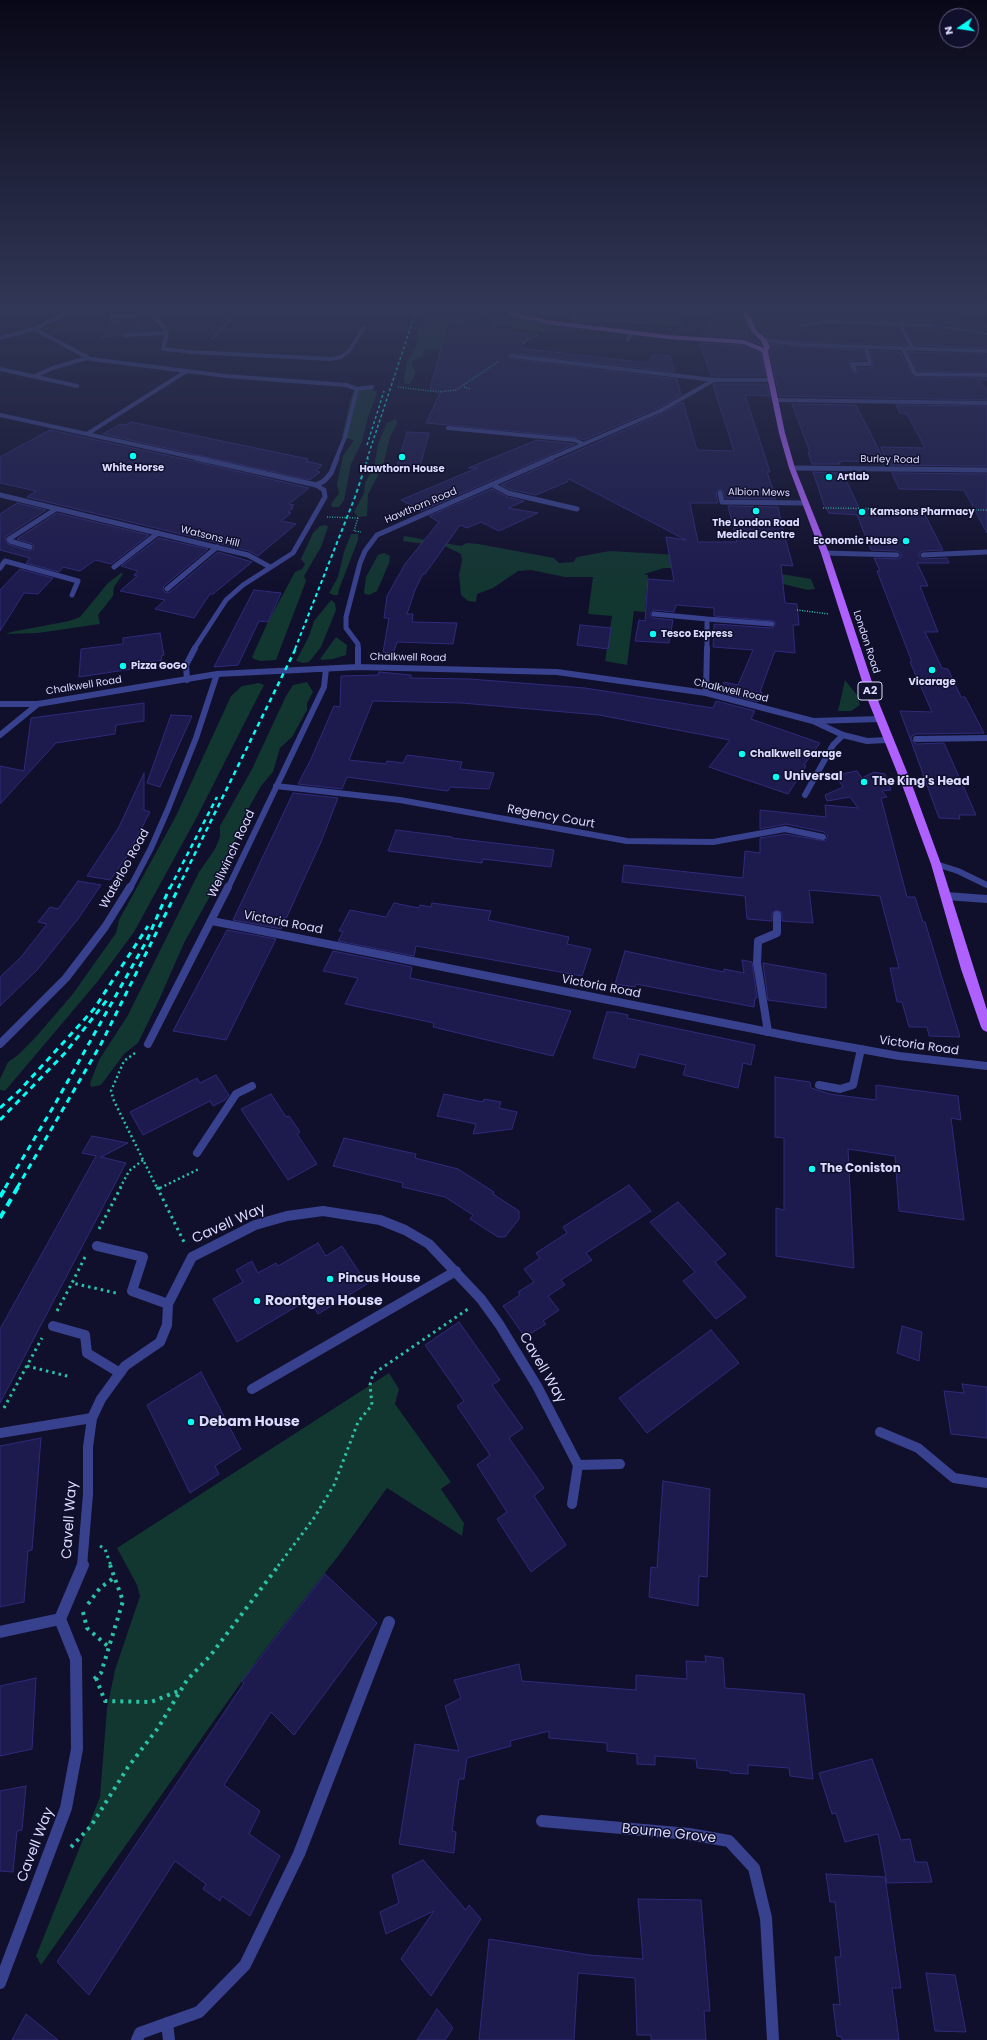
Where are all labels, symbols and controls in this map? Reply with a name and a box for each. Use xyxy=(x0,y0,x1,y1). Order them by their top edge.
north arrow xyxy=(939,8,979,48)
text: N xyxy=(940,25,957,36)
marker: White Horse xyxy=(128,451,138,461)
marker: Hawthorn House xyxy=(397,452,407,462)
street label: Burley Road xyxy=(860,453,920,467)
place label: White Horse xyxy=(102,462,164,474)
place label: Hawthorn House xyxy=(359,463,445,475)
place label: Artlab xyxy=(837,471,869,483)
marker: Artlab xyxy=(824,472,834,482)
street label: Hawthorn Road xyxy=(383,485,459,527)
street label: Albion Mews xyxy=(728,486,790,500)
marker: The London Road Medical Centre xyxy=(751,506,761,516)
place label: Kamsons Pharmacy xyxy=(870,506,975,518)
marker: Kamsons Pharmacy xyxy=(857,507,867,517)
place label: The London Road Medical Centre xyxy=(712,517,800,540)
street label: Watsons Hill xyxy=(179,524,241,550)
place label: Economic House xyxy=(813,535,898,547)
marker: Economic House xyxy=(901,536,911,546)
street label: London Road xyxy=(850,609,882,675)
place label: Tesco Express xyxy=(661,628,733,640)
marker: Tesco Express xyxy=(648,629,658,639)
street label: Chalkwell Road xyxy=(370,651,446,665)
place label: Pizza GoGo xyxy=(131,660,187,672)
marker: Pizza GoGo xyxy=(118,661,128,671)
marker: Vicarage xyxy=(927,665,937,675)
street label: Chalkwell Road xyxy=(45,674,123,698)
place label: Vicarage xyxy=(908,676,956,688)
street label: Chalkwell Road xyxy=(692,677,770,705)
road number: A2 xyxy=(858,682,882,700)
place label: Chalkwell Garage xyxy=(750,748,842,760)
marker: Chalkwell Garage xyxy=(737,749,747,759)
place label: Universal xyxy=(784,770,843,784)
marker: Universal xyxy=(771,772,781,782)
place label: The King's Head xyxy=(872,775,970,789)
marker: The King's Head xyxy=(859,777,869,787)
street label: Regency Court xyxy=(506,802,596,832)
street label: Wellwinch Road xyxy=(205,808,259,900)
street label: Waterloo Road xyxy=(97,827,153,911)
street label: Victoria Road xyxy=(242,908,324,938)
street label: Victoria Road xyxy=(560,972,642,1002)
street label: Victoria Road xyxy=(878,1033,960,1059)
place label: The Coniston xyxy=(820,1162,901,1176)
marker: The Coniston xyxy=(807,1164,817,1174)
street label: Cavell Way xyxy=(190,1200,268,1248)
place label: Pincus House xyxy=(338,1272,420,1286)
marker: Pincus House xyxy=(325,1274,335,1284)
place label: Roontgen House xyxy=(265,1293,383,1309)
marker: Roontgen House xyxy=(252,1296,262,1306)
street label: Cavell Way xyxy=(515,1330,569,1406)
place label: Debam House xyxy=(199,1414,300,1430)
marker: Debam House xyxy=(186,1417,196,1427)
street label: Cavell Way xyxy=(59,1480,81,1560)
street label: Cavell Way xyxy=(14,1805,58,1885)
street label: Bourne Grove xyxy=(621,1821,717,1847)

